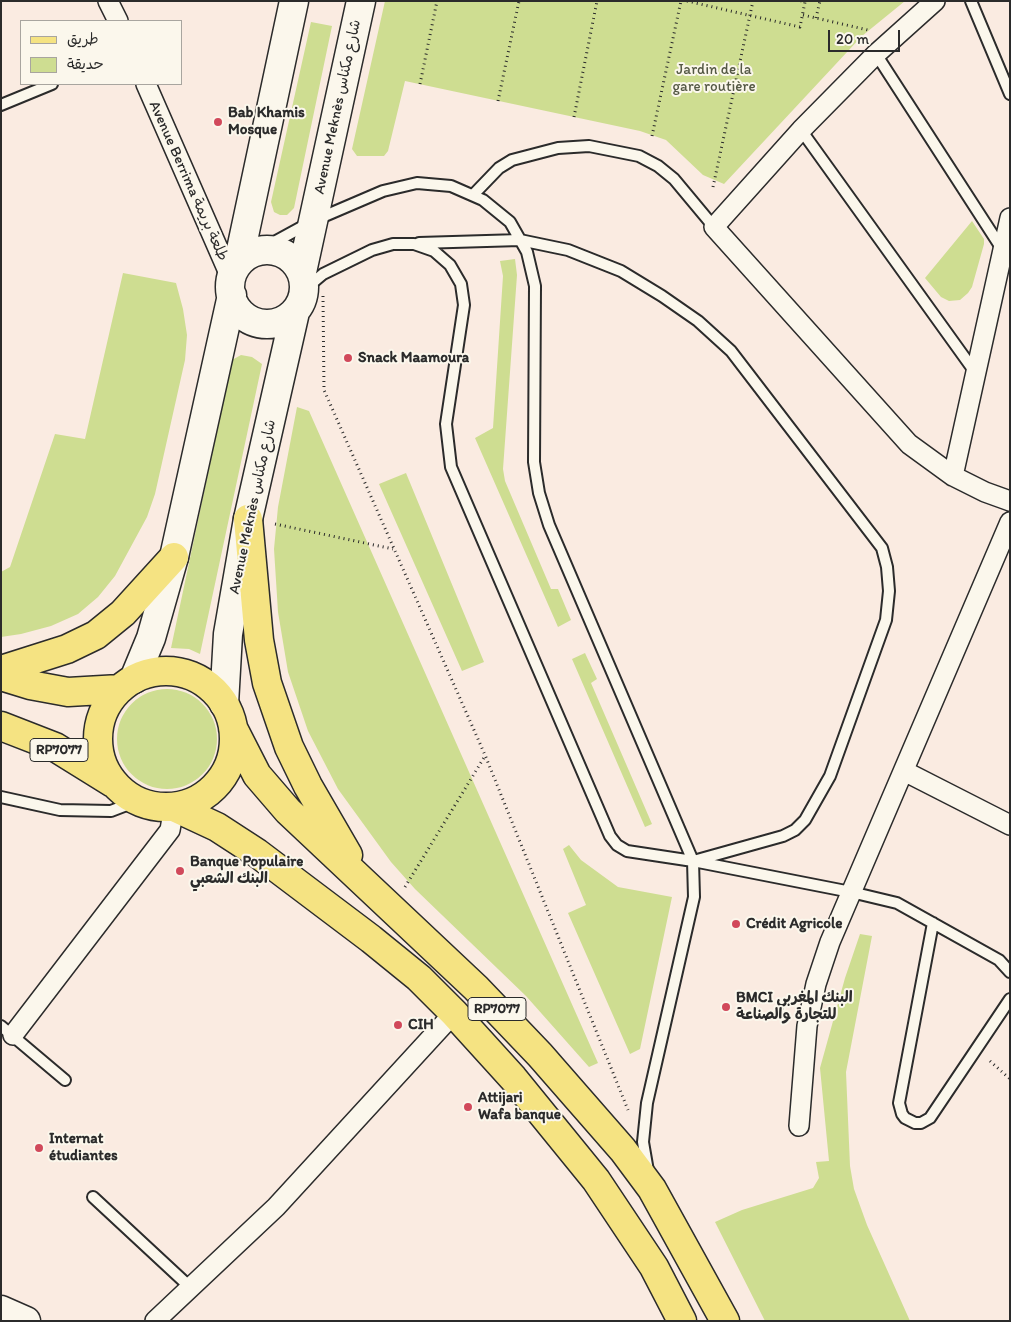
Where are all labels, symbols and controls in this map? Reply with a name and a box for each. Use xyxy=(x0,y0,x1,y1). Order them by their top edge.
street label: Avenue Meknès شارع مكناس xyxy=(311,18,365,196)
legend xyxy=(20,20,182,85)
scale bar xyxy=(831,20,904,52)
text: طريق xyxy=(67,30,99,48)
text: 20 m xyxy=(836,30,869,48)
text: حديقة xyxy=(67,55,104,73)
park label: Jardin de la gare routière xyxy=(672,61,756,96)
street label: Avenue Berrima طلعة بريمة xyxy=(145,98,231,264)
place label: Bab Khamis Mosque xyxy=(228,104,305,139)
marker: Bab Khamis Mosque xyxy=(212,116,224,128)
place label: Snack Maamoura xyxy=(358,349,469,367)
marker: Snack Maamoura xyxy=(342,352,354,364)
street label: Avenue Meknès شارع مكناس xyxy=(226,418,280,596)
road number: RP7077 xyxy=(30,738,88,762)
place label: Banque Populaire البنك الشعبي xyxy=(190,853,303,888)
marker: Banque Populaire البنك الشعبي xyxy=(174,865,186,877)
place label: Crédit Agricole xyxy=(746,915,842,933)
marker: Crédit Agricole xyxy=(730,918,742,930)
place label: BMCI البنك المغربي للتجارة والصناعة xyxy=(736,989,853,1024)
road number: RP7077 xyxy=(468,998,526,1021)
marker: BMCI البنك المغربي للتجارة والصناعة xyxy=(720,1001,732,1013)
place label: CIH xyxy=(408,1016,434,1034)
marker: CIH xyxy=(392,1019,404,1031)
place label: Attijari Wafa banque xyxy=(478,1089,561,1124)
marker: Attijari Wafa banque xyxy=(462,1101,474,1113)
place label: Internat étudiantes xyxy=(49,1130,118,1165)
marker: Internat étudiantes xyxy=(33,1142,45,1154)

